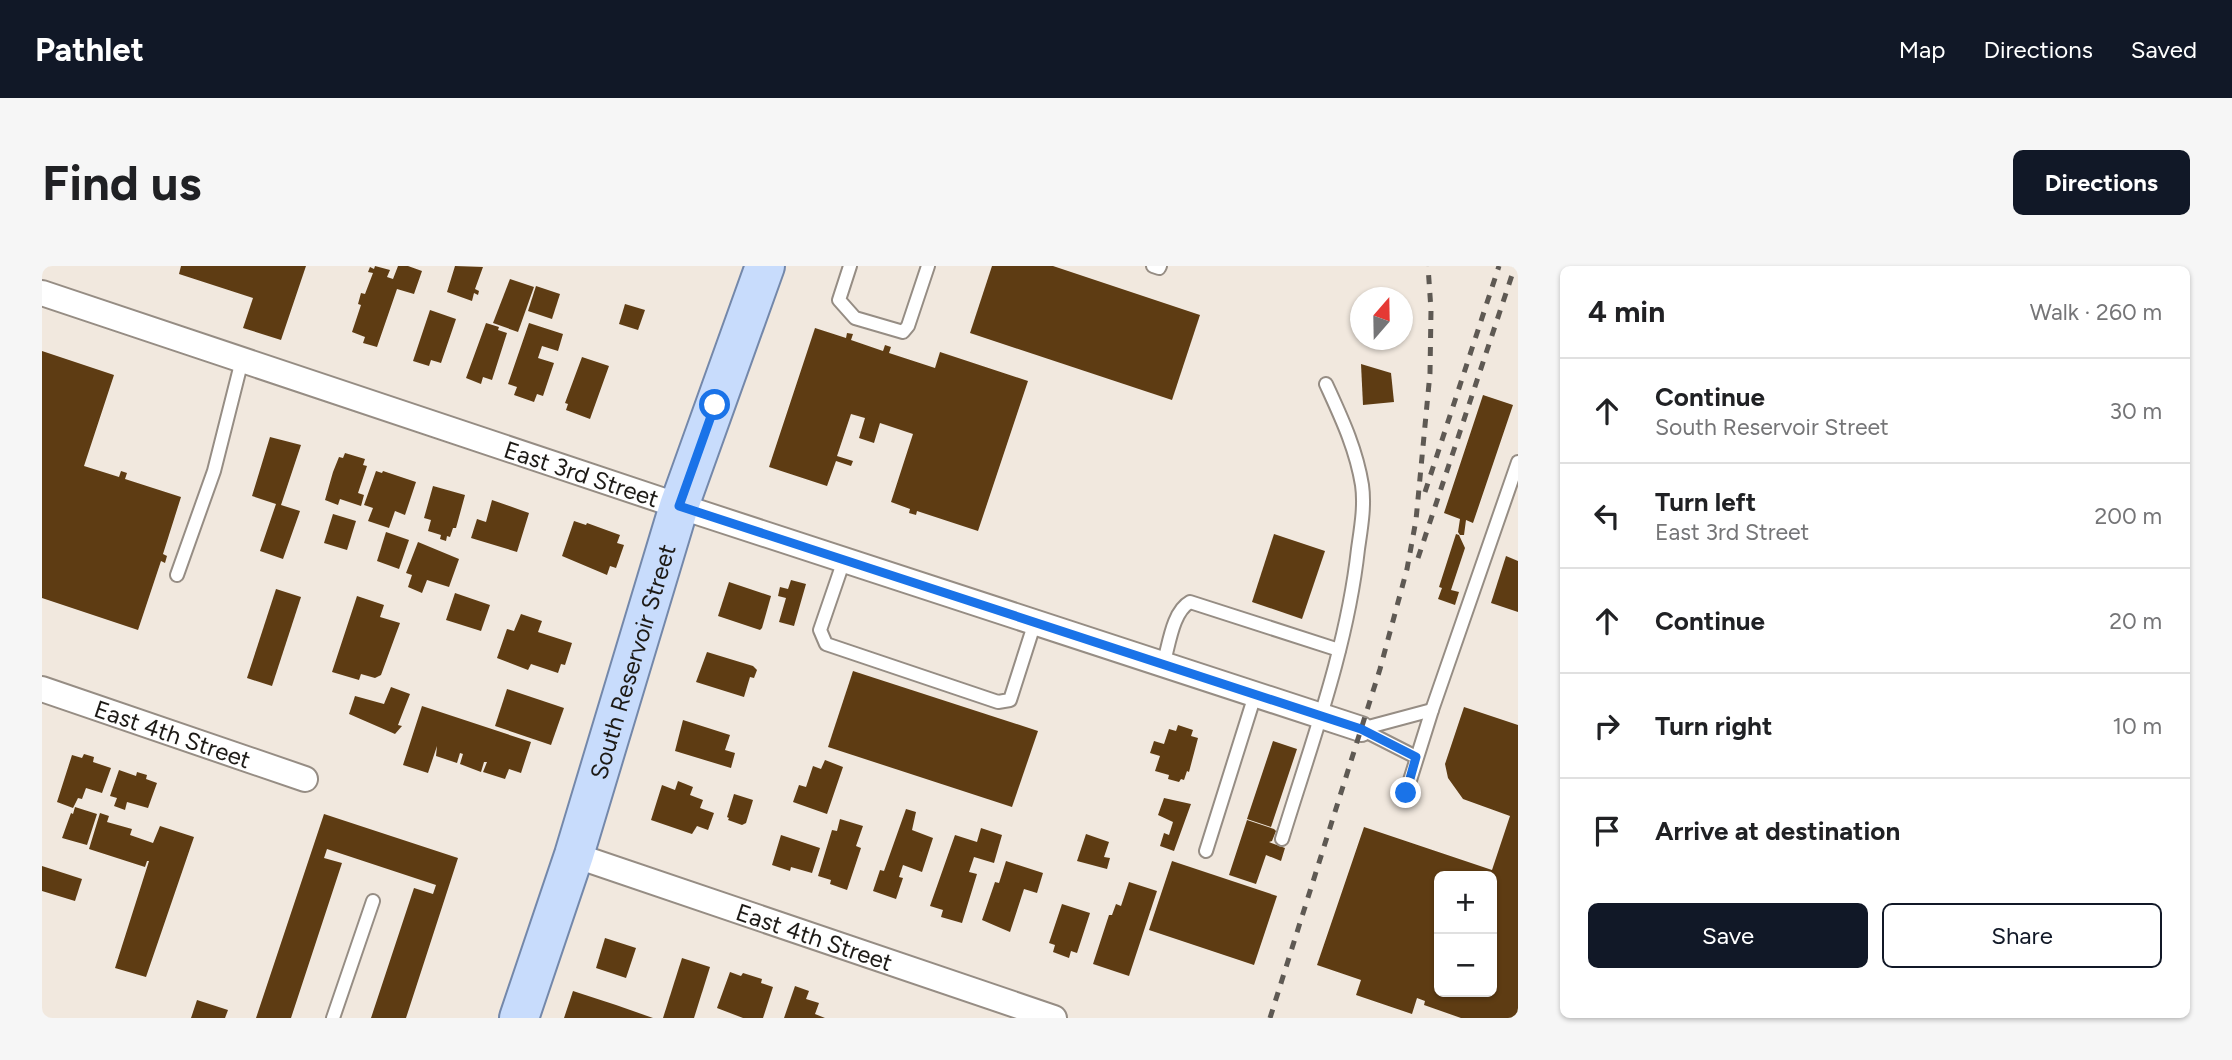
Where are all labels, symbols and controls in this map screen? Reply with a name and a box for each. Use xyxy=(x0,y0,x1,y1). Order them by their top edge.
text: Pathlet xyxy=(35,30,144,69)
text: Map xyxy=(1899,35,1945,64)
text: Directions xyxy=(1983,35,2093,64)
text: Saved xyxy=(2131,35,2197,64)
button: Directions xyxy=(2013,150,2190,215)
text: Find us xyxy=(42,153,201,212)
north arrow xyxy=(1350,287,1413,350)
text: 4 min xyxy=(1588,293,1665,330)
text: Walk · 260 m xyxy=(2030,298,2162,326)
text: Continue xyxy=(1655,381,1765,413)
route start xyxy=(699,389,730,420)
icon: ahead xyxy=(1588,392,1626,430)
text: 30 m xyxy=(2109,397,2162,425)
text: South Reservoir Street xyxy=(1655,413,1889,441)
street label: East 3rd Street xyxy=(501,434,663,513)
text: Turn left xyxy=(1655,486,1756,518)
icon: left xyxy=(1588,497,1626,535)
text: 200 m xyxy=(2094,502,2162,530)
text: East 3rd Street xyxy=(1655,518,1809,546)
street label: South Reservoir Street xyxy=(583,541,681,783)
icon: ahead xyxy=(1588,602,1626,640)
text: Continue xyxy=(1655,605,1765,637)
text: 20 m xyxy=(2109,607,2162,635)
street label: East 4th Street xyxy=(91,694,254,774)
icon: right xyxy=(1588,707,1626,745)
text: Turn right xyxy=(1655,710,1772,742)
text: 10 m xyxy=(2113,712,2162,740)
route end xyxy=(1390,777,1421,808)
icon: arrive xyxy=(1588,812,1626,850)
text: Arrive at destination xyxy=(1655,815,1900,847)
map controls xyxy=(1434,871,1497,997)
button: + xyxy=(1434,871,1497,934)
street label: East 4th Street xyxy=(733,897,896,977)
button: Save xyxy=(1588,903,1868,968)
button: Share xyxy=(1882,903,2162,968)
button: − xyxy=(1434,934,1497,997)

